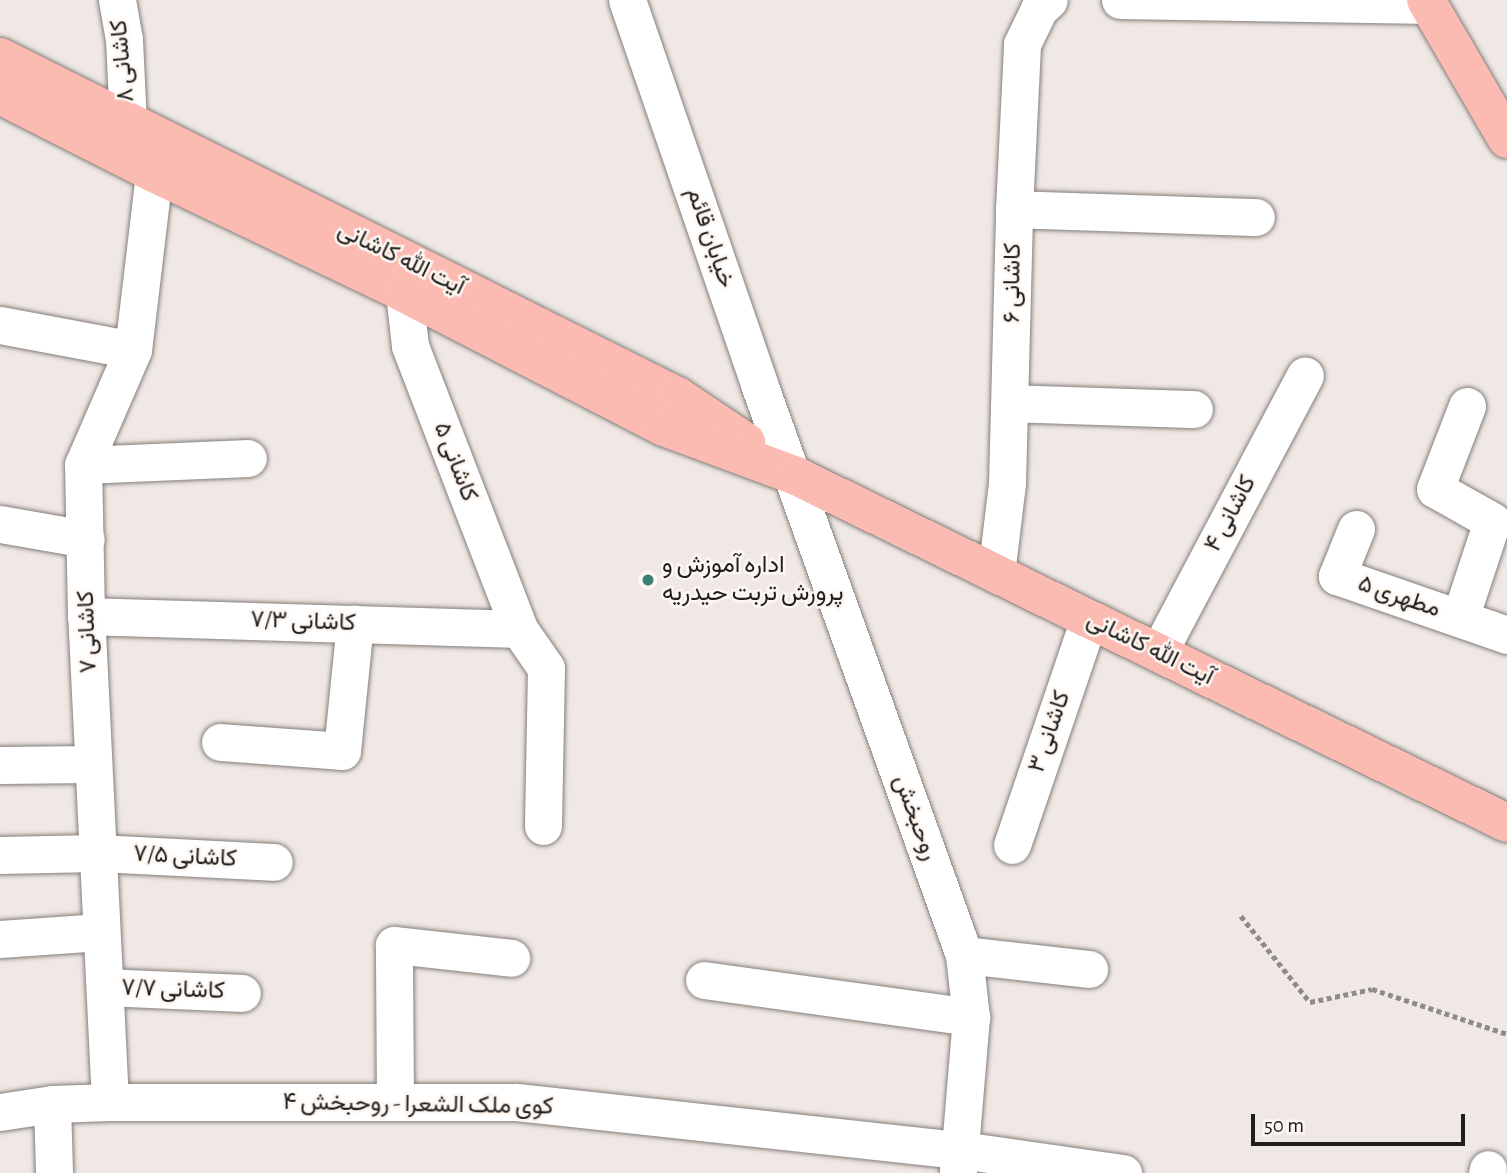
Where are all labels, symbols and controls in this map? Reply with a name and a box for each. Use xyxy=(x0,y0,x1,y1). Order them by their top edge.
street label: کاشانی ۸ xyxy=(105,19,141,103)
street label: خیابان قائم xyxy=(679,184,741,292)
street label: آیت الله کاشانی xyxy=(333,216,469,302)
street label: کاشانی ۶ xyxy=(998,243,1028,323)
street label: کاشانی ۵ xyxy=(427,418,483,506)
street label: کاشانی ۴ xyxy=(1199,471,1263,557)
place label: اداره آموزش و پرورش تربت حیدریه xyxy=(662,552,844,608)
street label: مطهری ۵ xyxy=(1354,570,1444,624)
marker: اداره آموزش و پرورش تربت حیدریه xyxy=(640,572,656,588)
street label: کاشانی ۷ xyxy=(72,590,104,674)
street label: کاشانی ۷/۳ xyxy=(250,606,356,638)
street label: آیت الله کاشانی xyxy=(1082,606,1218,692)
street label: کاشانی ۳ xyxy=(1023,687,1077,777)
street label: روحبخش xyxy=(886,771,944,865)
street label: کاشانی ۷/۵ xyxy=(132,840,238,874)
street label: کاشانی ۷/۷ xyxy=(121,974,225,1006)
street label: کوی ملک الشعرا - روحبخش ۴ xyxy=(282,1088,554,1122)
scale bar xyxy=(1255,1100,1468,1144)
text: 50 m xyxy=(1264,1115,1304,1136)

